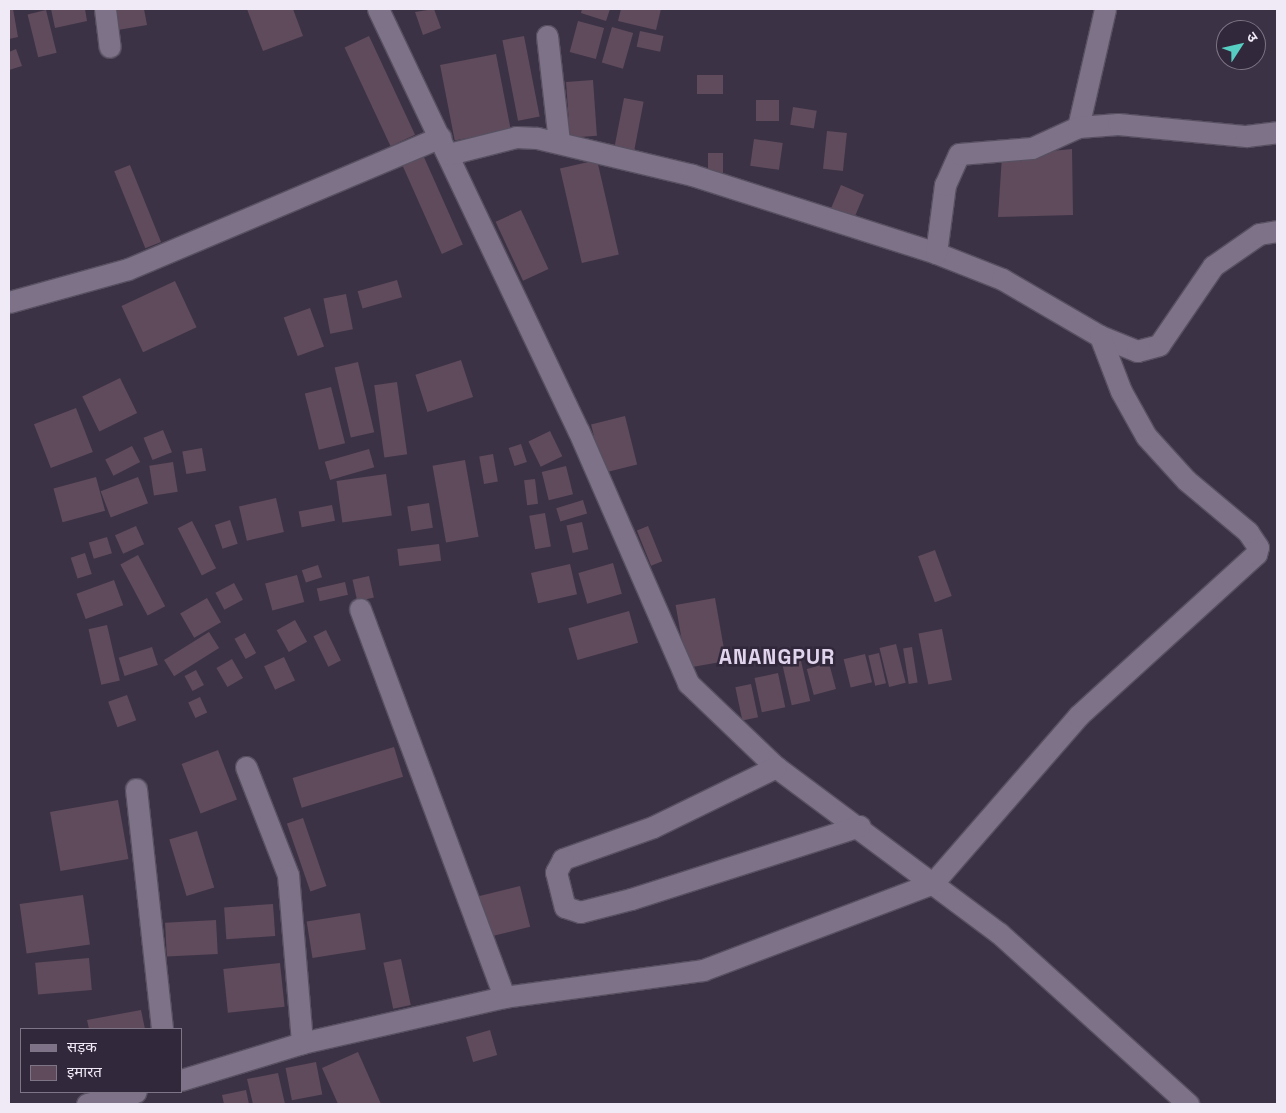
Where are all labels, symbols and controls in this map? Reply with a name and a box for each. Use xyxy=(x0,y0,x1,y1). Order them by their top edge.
north arrow xyxy=(1216,20,1266,70)
text: उ xyxy=(1243,28,1262,45)
district label: ANANGPUR xyxy=(718,644,836,670)
legend xyxy=(20,1028,182,1093)
text: सड़क xyxy=(67,1037,97,1056)
text: इमारत xyxy=(67,1062,102,1081)

